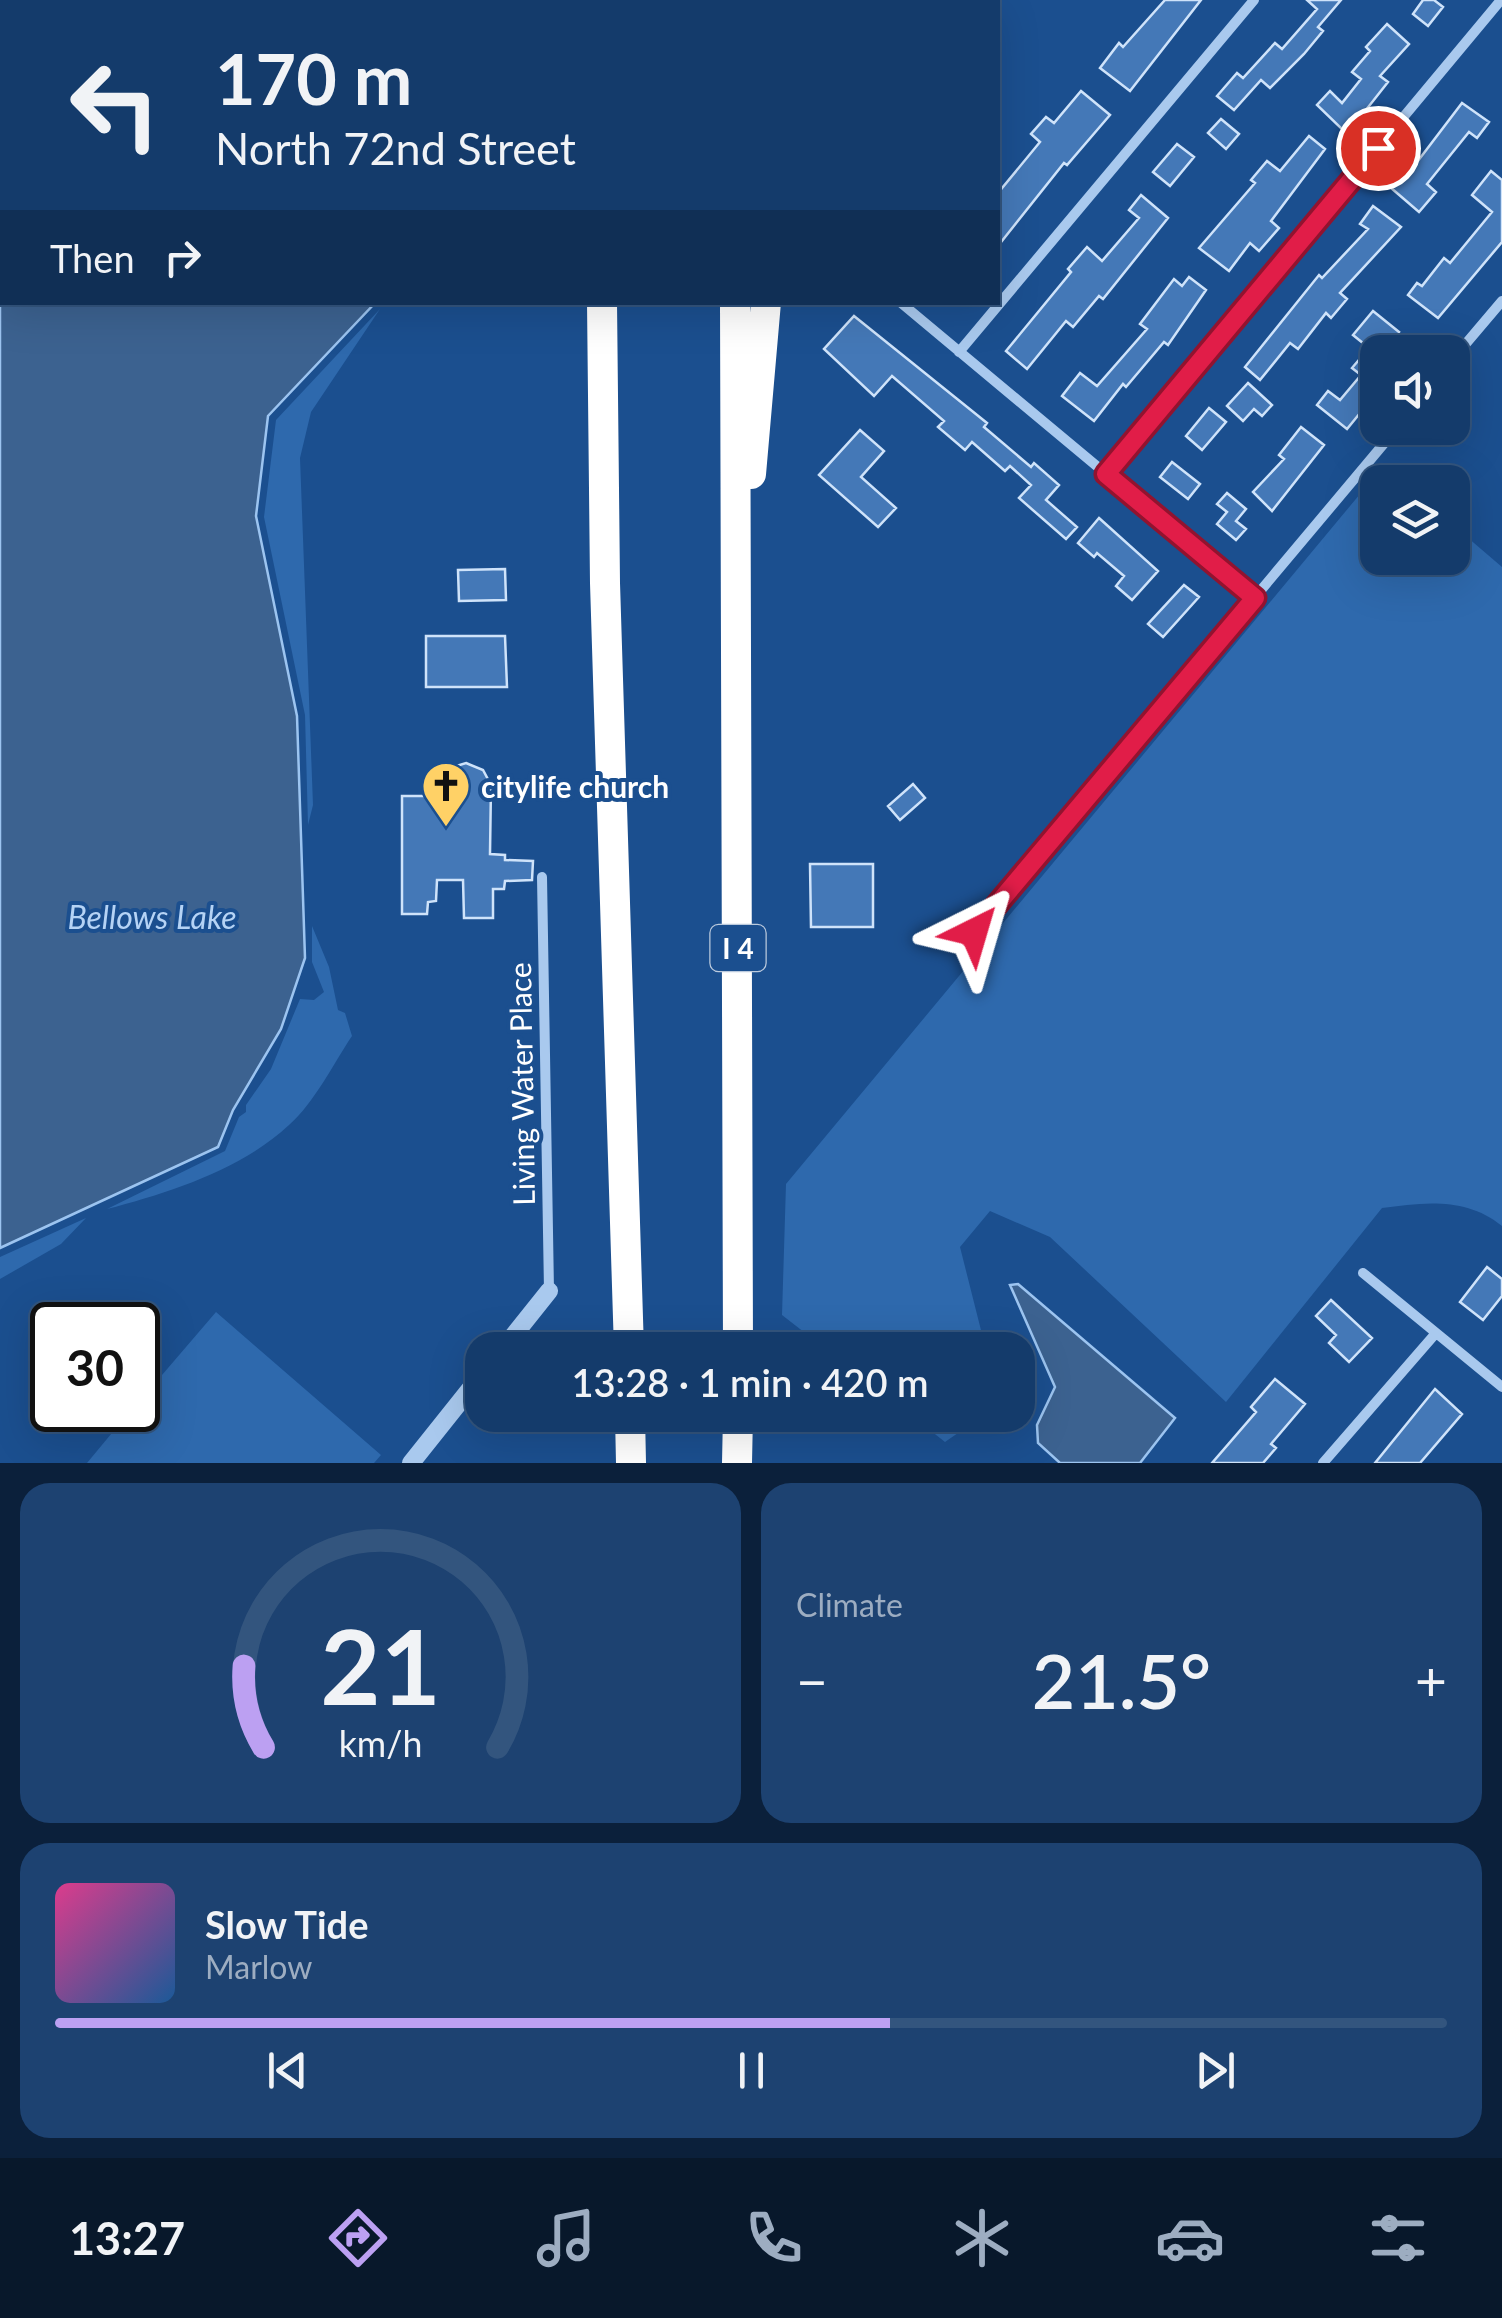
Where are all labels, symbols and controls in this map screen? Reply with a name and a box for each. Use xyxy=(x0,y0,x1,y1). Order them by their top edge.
text: 170 m xyxy=(215,36,412,120)
icon: left xyxy=(50,40,180,170)
pin xyxy=(1336,106,1421,191)
text: North 72nd Street xyxy=(215,121,576,175)
icon: arrive xyxy=(1351,121,1406,176)
icon: right xyxy=(155,230,210,285)
text: Then xyxy=(50,235,135,281)
map controls xyxy=(1360,335,1470,575)
button: sound xyxy=(1360,335,1470,445)
button: layers xyxy=(1360,465,1470,575)
church icon: citylife church xyxy=(420,760,472,828)
place label: citylife church xyxy=(481,768,669,804)
position arrow xyxy=(922,880,1026,984)
water label: Bellows Lake xyxy=(67,897,237,936)
road number: I 4 xyxy=(710,925,766,971)
street label: Living Water Place xyxy=(501,962,541,1206)
speed limit sign: 30 xyxy=(30,1302,160,1432)
text: 13:28 · 1 min · 420 m xyxy=(572,1359,928,1405)
text: Climate xyxy=(796,1585,903,1624)
text: 21 xyxy=(320,1602,441,1727)
text: 21.5° xyxy=(1032,1635,1211,1725)
text: − xyxy=(796,1647,828,1713)
text: + xyxy=(1415,1647,1447,1713)
text: km/h xyxy=(339,1722,422,1765)
text: Slow Tide xyxy=(205,1901,368,1947)
text: Marlow xyxy=(205,1947,312,1986)
icon: previous xyxy=(260,2043,315,2098)
icon: pause xyxy=(724,2043,779,2098)
icon: next xyxy=(1188,2043,1243,2098)
icon: directions xyxy=(323,2203,393,2273)
icon: music xyxy=(531,2203,601,2273)
icon: phone xyxy=(739,2203,809,2273)
icon: climate xyxy=(947,2203,1017,2273)
icon: car xyxy=(1155,2203,1225,2273)
icon: filters xyxy=(1363,2203,1433,2273)
text: 13:27 xyxy=(69,2211,185,2265)

